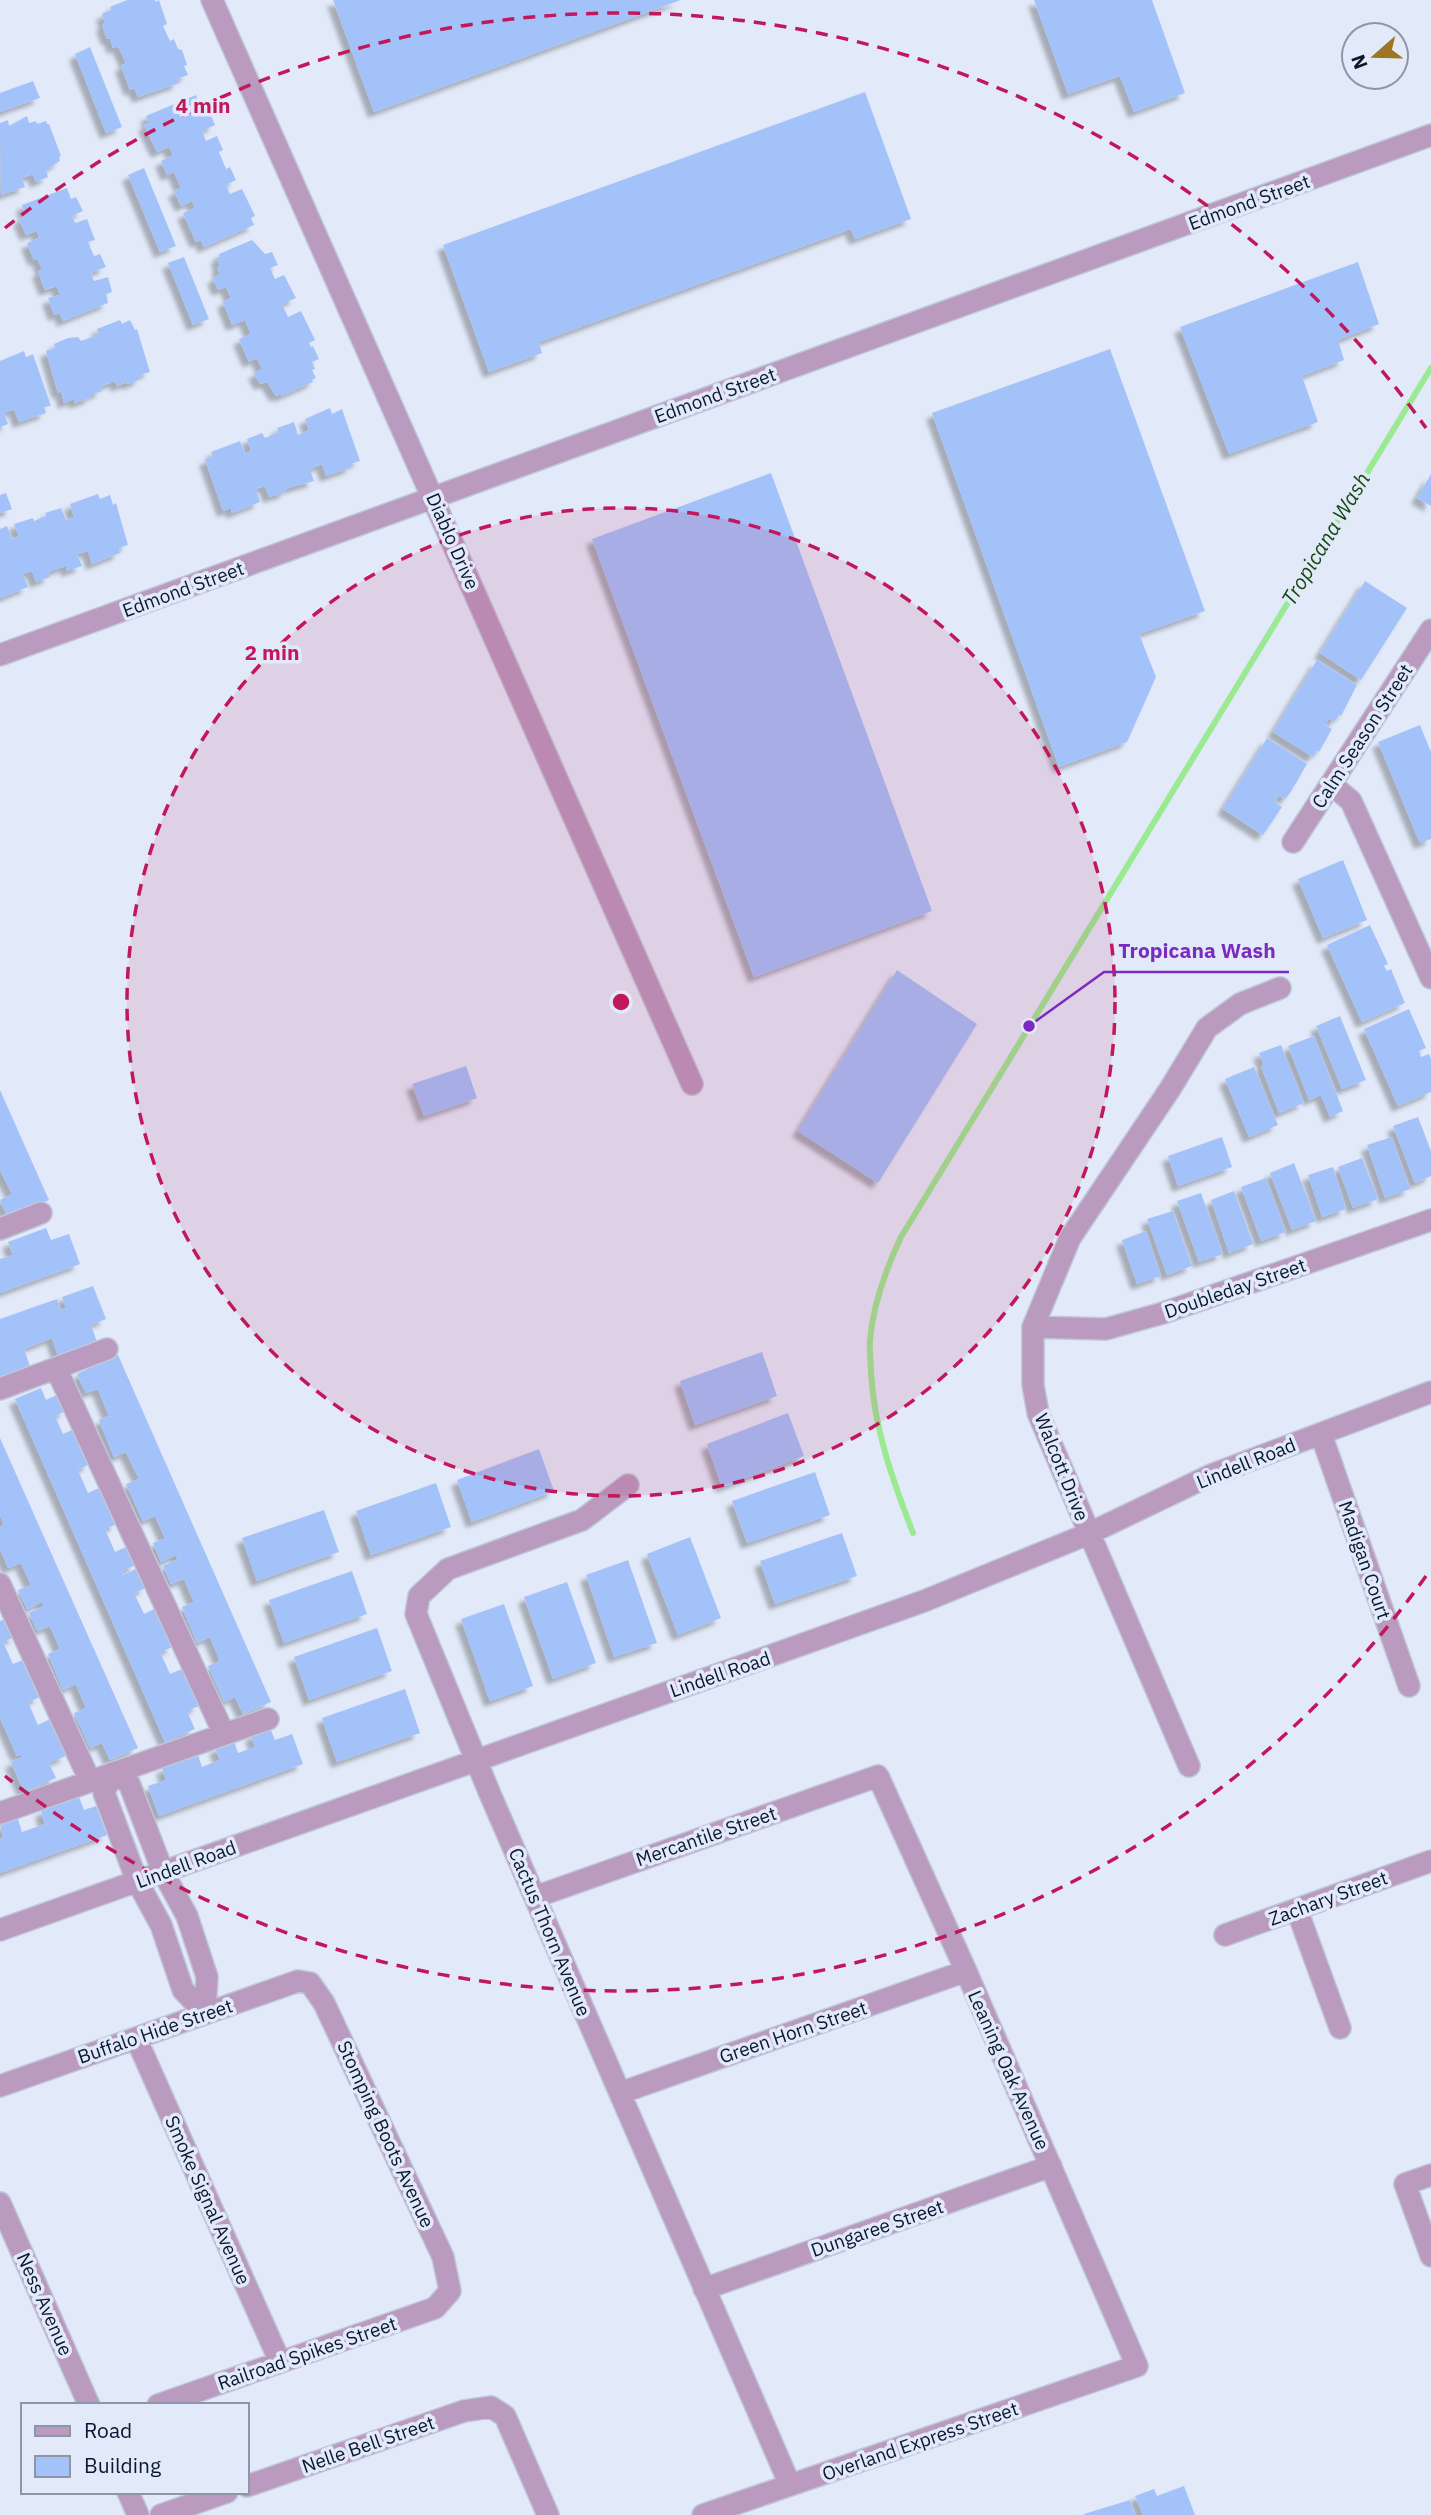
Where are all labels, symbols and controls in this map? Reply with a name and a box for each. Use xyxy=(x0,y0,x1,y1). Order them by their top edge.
north arrow xyxy=(1340,21,1410,91)
text: N xyxy=(1345,51,1373,72)
text: 4 min xyxy=(176,91,230,119)
street label: Edmond Street xyxy=(1185,169,1313,235)
street label: Edmond Street xyxy=(651,362,779,428)
water label: Tropicana Wash xyxy=(1274,467,1376,610)
street label: Diablo Drive xyxy=(421,489,485,593)
street label: Edmond Street xyxy=(119,556,247,622)
text: 2 min xyxy=(245,638,299,666)
street label: Calm Season Street xyxy=(1306,659,1418,813)
callout: Tropicana Wash xyxy=(1104,930,1289,972)
text: Tropicana Wash xyxy=(1118,936,1276,964)
centre of rings xyxy=(609,990,633,1014)
street label: Doubleday Street xyxy=(1161,1253,1309,1323)
street label: Walcott Drive xyxy=(1030,1410,1094,1524)
street label: Lindell Road xyxy=(1193,1432,1299,1494)
street label: Madigan Court xyxy=(1334,1498,1396,1622)
street label: Lindell Road xyxy=(666,1646,774,1702)
street label: Mercantile Street xyxy=(633,1801,779,1871)
street label: Lindell Road xyxy=(133,1835,239,1893)
street label: Cactus Thorn Avenue xyxy=(504,1844,596,2020)
street label: Zachary Street xyxy=(1265,1865,1391,1931)
street label: Leaning Oak Avenue xyxy=(963,1986,1055,2154)
street label: Buffalo Hide Street xyxy=(74,1993,236,2069)
street label: Green Horn Street xyxy=(716,1995,870,2069)
street label: Stomping Boots Avenue xyxy=(332,2037,440,2231)
street label: Smoke Signal Avenue xyxy=(160,2112,256,2288)
street label: Dungaree Street xyxy=(807,2194,947,2262)
street label: Ness Avenue xyxy=(12,2249,78,2359)
street label: Railroad Spikes Street xyxy=(214,2311,400,2395)
street label: Overland Express Street xyxy=(819,2396,1021,2486)
legend xyxy=(21,2403,248,2494)
street label: Nelle Bell Street xyxy=(299,2410,437,2478)
text: Road xyxy=(84,2416,132,2444)
text: Building xyxy=(84,2451,161,2479)

